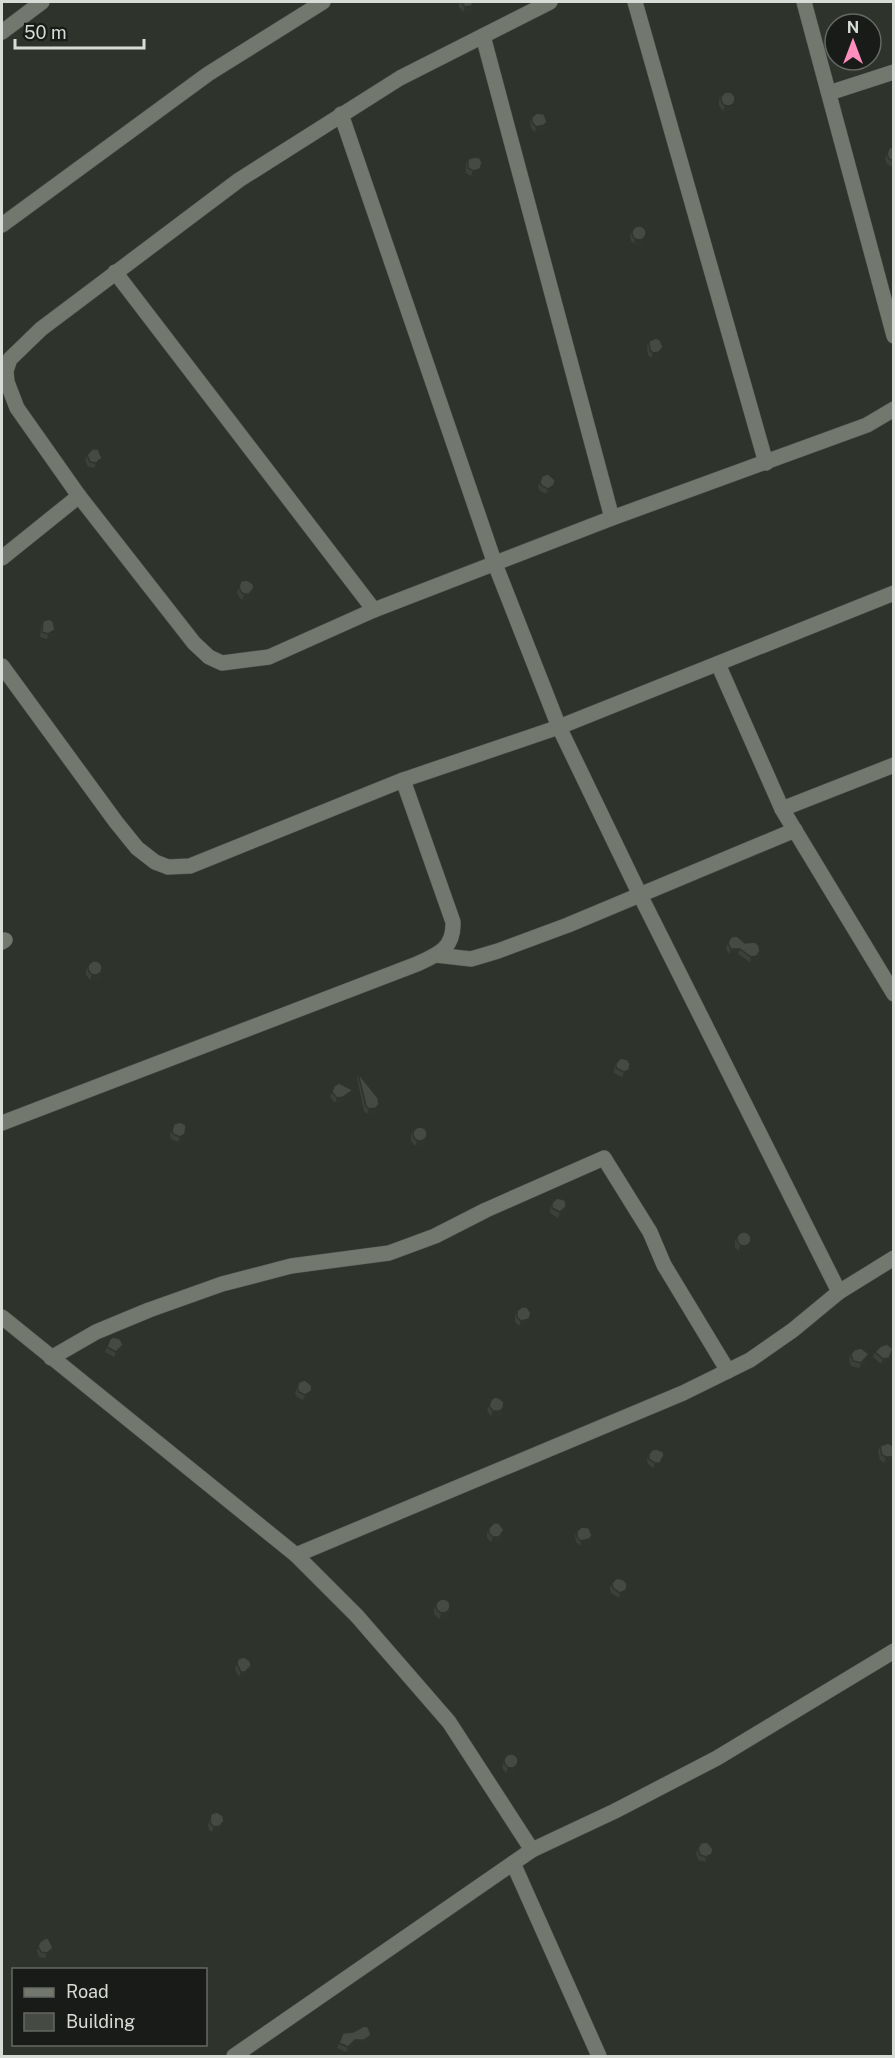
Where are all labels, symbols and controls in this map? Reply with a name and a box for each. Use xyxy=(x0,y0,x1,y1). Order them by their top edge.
scale bar xyxy=(15,12,144,50)
north arrow xyxy=(823,12,883,72)
text: N xyxy=(847,18,859,37)
text: 50 m xyxy=(24,22,67,43)
legend xyxy=(12,1968,207,2046)
text: Road xyxy=(66,1981,109,2002)
text: Building xyxy=(66,2011,135,2032)

